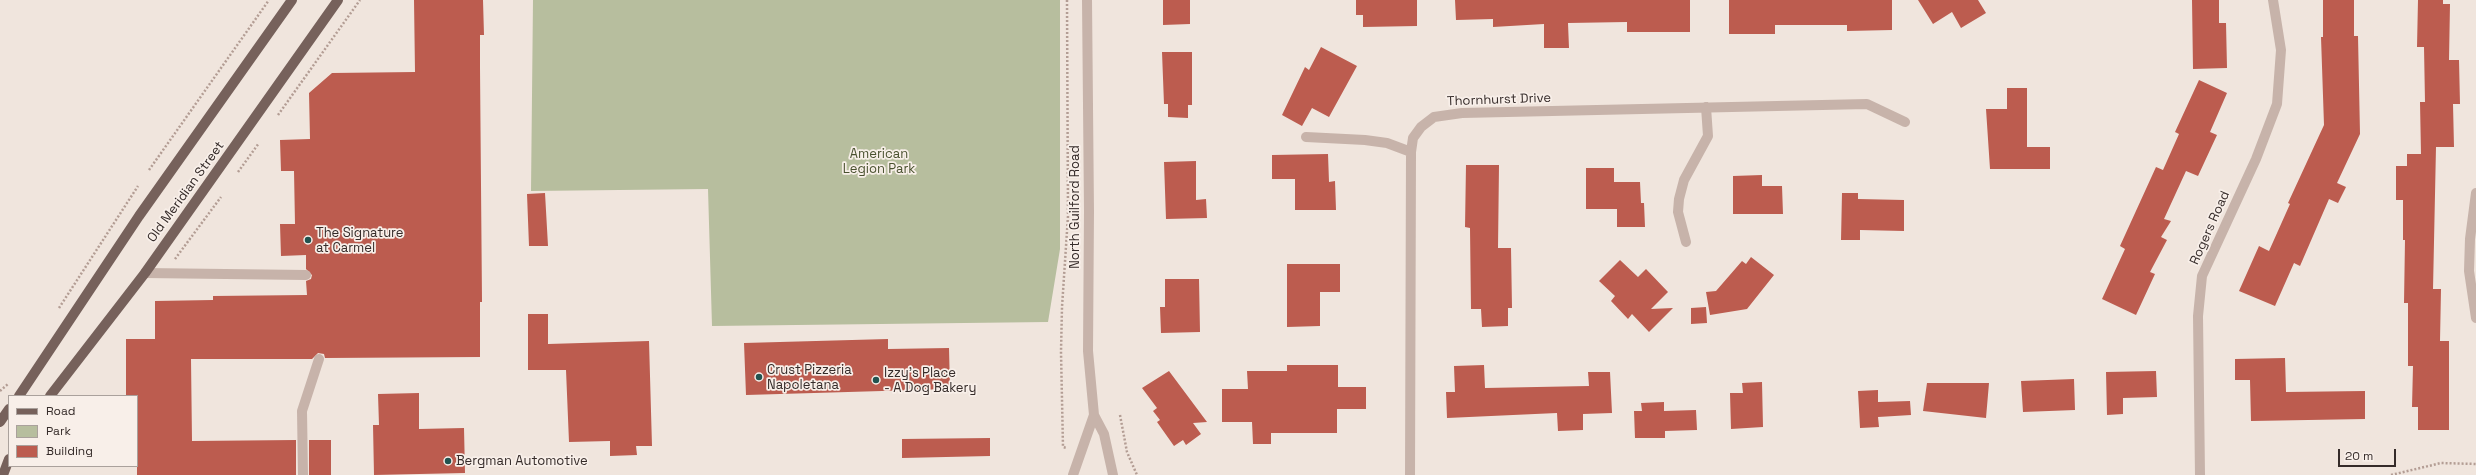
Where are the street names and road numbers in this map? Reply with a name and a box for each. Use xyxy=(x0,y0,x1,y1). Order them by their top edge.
street label: Thornhurst Drive xyxy=(1447,90,1551,110)
street label: Old Meridian Street xyxy=(144,139,228,245)
street label: North Guilford Road xyxy=(1067,145,1083,269)
street label: Rogers Road xyxy=(2187,189,2233,267)

